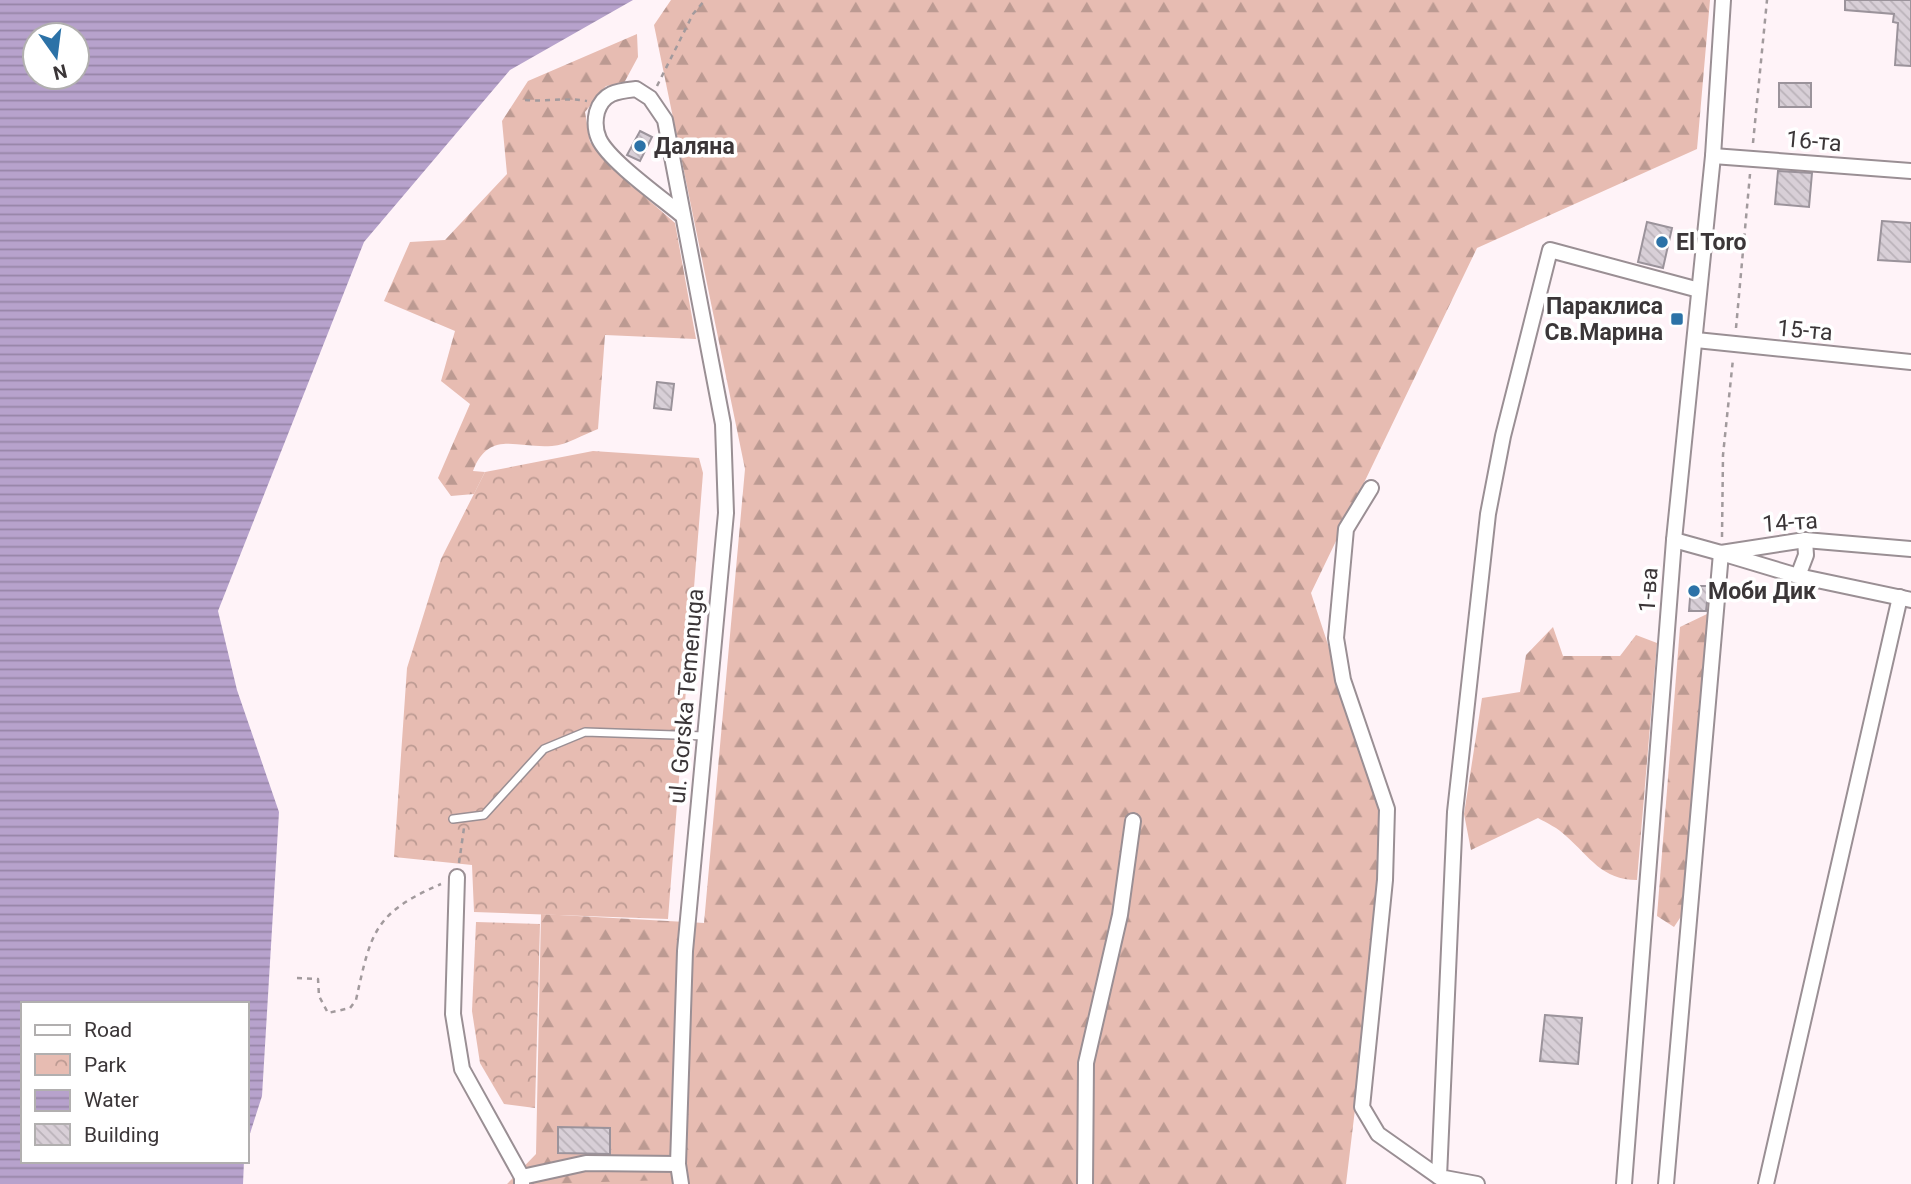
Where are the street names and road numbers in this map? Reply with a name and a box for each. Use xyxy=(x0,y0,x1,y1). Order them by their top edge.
street label: 16-та xyxy=(1785,126,1843,157)
street label: 15-та xyxy=(1776,315,1834,346)
street label: 14-та xyxy=(1761,507,1819,538)
street label: 1-ва xyxy=(1633,567,1664,613)
street label: ul. Gorska Temenuga xyxy=(664,587,709,805)

